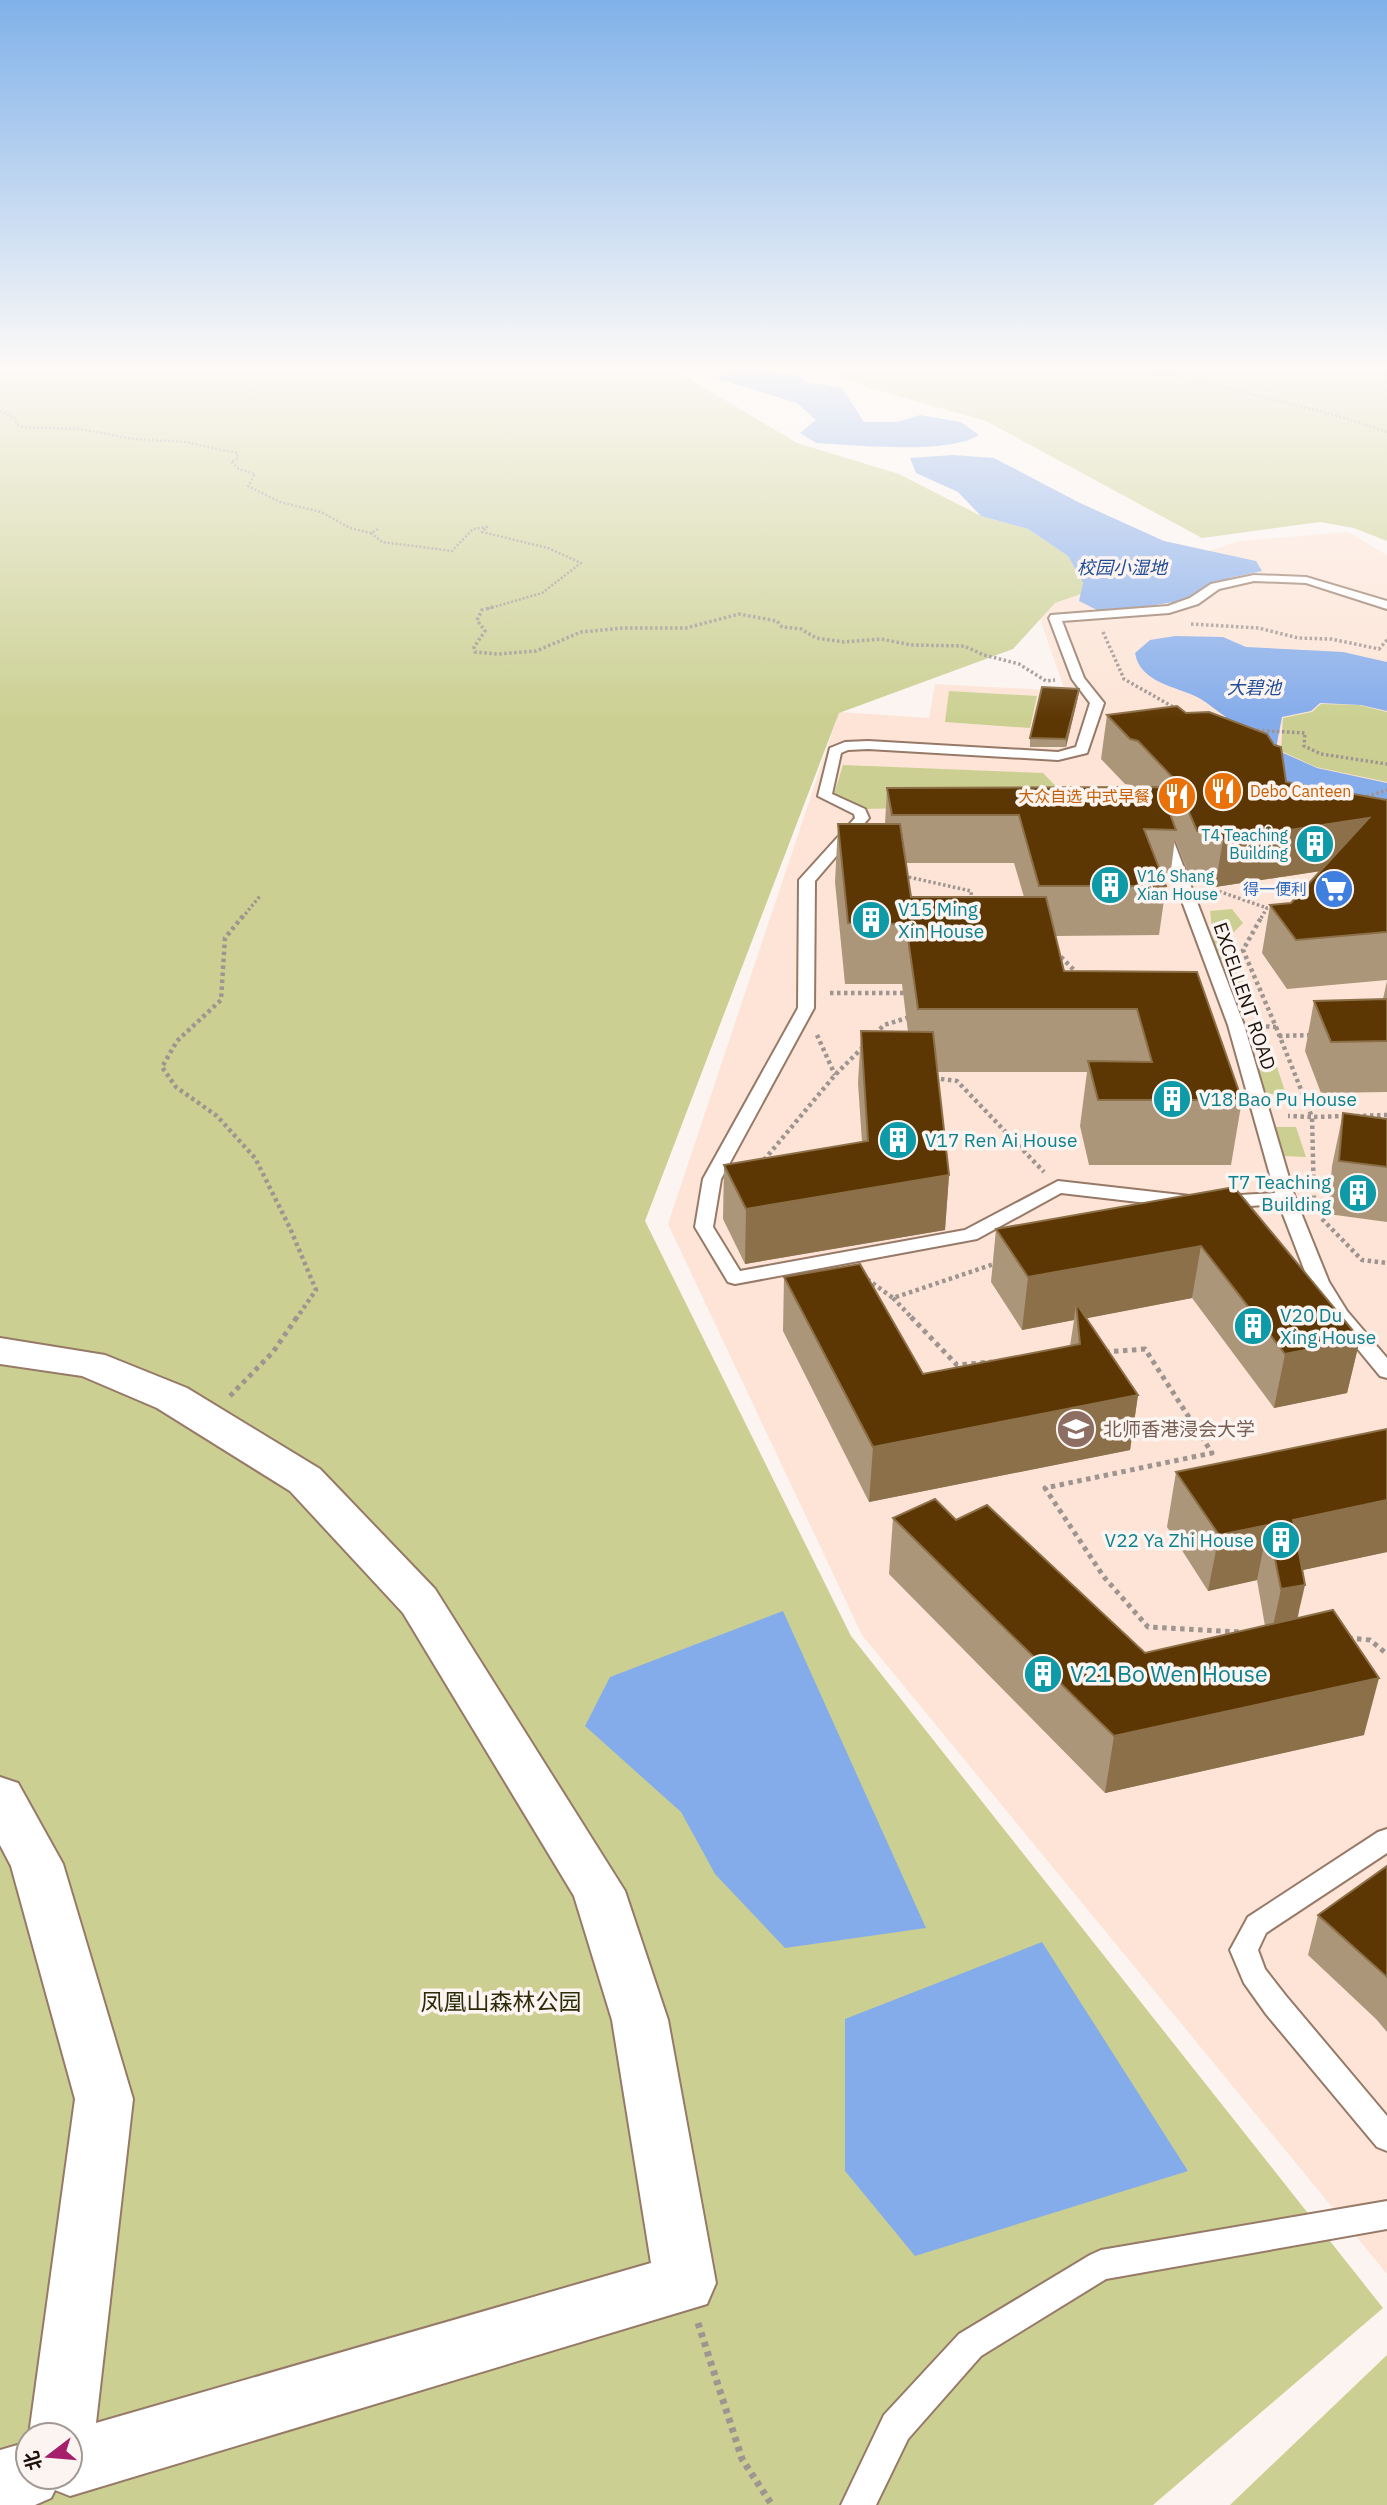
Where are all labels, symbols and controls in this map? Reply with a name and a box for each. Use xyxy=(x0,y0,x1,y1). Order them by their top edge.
water label: 校园小湿地 xyxy=(1077,556,1169,579)
water label: 大碧池 xyxy=(1227,676,1283,699)
restaurant icon: Debo Canteen xyxy=(1202,770,1244,812)
restaurant icon: 大众自选 中式早餐 xyxy=(1156,775,1198,817)
place label: Debo Canteen xyxy=(1250,781,1351,801)
place label: 大众自选 中式早餐 xyxy=(1018,786,1150,806)
building icon: T4 Teaching Building xyxy=(1294,823,1336,865)
place label: T4 Teaching Building xyxy=(1201,825,1289,863)
building icon: V16 Shang Xian House xyxy=(1089,864,1131,906)
place label: V16 Shang Xian House xyxy=(1137,866,1218,904)
supermarket icon: 得一便利 xyxy=(1313,868,1355,910)
place label: 得一便利 xyxy=(1243,879,1307,899)
place label: V15 Ming Xin House xyxy=(898,897,984,943)
building icon: V15 Ming Xin House xyxy=(850,899,892,941)
street label: EXCELLENT ROAD xyxy=(1209,919,1281,1073)
building icon: V18 Bao Pu House xyxy=(1151,1078,1193,1120)
place label: V18 Bao Pu House xyxy=(1199,1087,1357,1111)
building icon: V17 Ren Ai House xyxy=(877,1119,919,1161)
place label: V17 Ren Ai House xyxy=(925,1128,1077,1152)
place label: T7 Teaching Building xyxy=(1228,1170,1331,1216)
building icon: T7 Teaching Building xyxy=(1337,1172,1379,1214)
place label: V20 Du Xing House xyxy=(1280,1303,1376,1349)
building icon: V20 Du Xing House xyxy=(1232,1305,1274,1347)
school or university icon: 北师香港浸会大学 xyxy=(1055,1408,1097,1450)
place label: 北师香港浸会大学 xyxy=(1103,1417,1255,1441)
building icon: V22 Ya Zhi House xyxy=(1260,1519,1302,1561)
place label: V22 Ya Zhi House xyxy=(1105,1528,1254,1552)
building icon: V21 Bo Wen House xyxy=(1022,1653,1064,1695)
place label: V21 Bo Wen House xyxy=(1070,1658,1268,1688)
park label: 凤凰山森林公园 xyxy=(421,1986,582,2016)
north arrow xyxy=(14,2421,84,2491)
text: 北 xyxy=(19,2448,47,2473)

